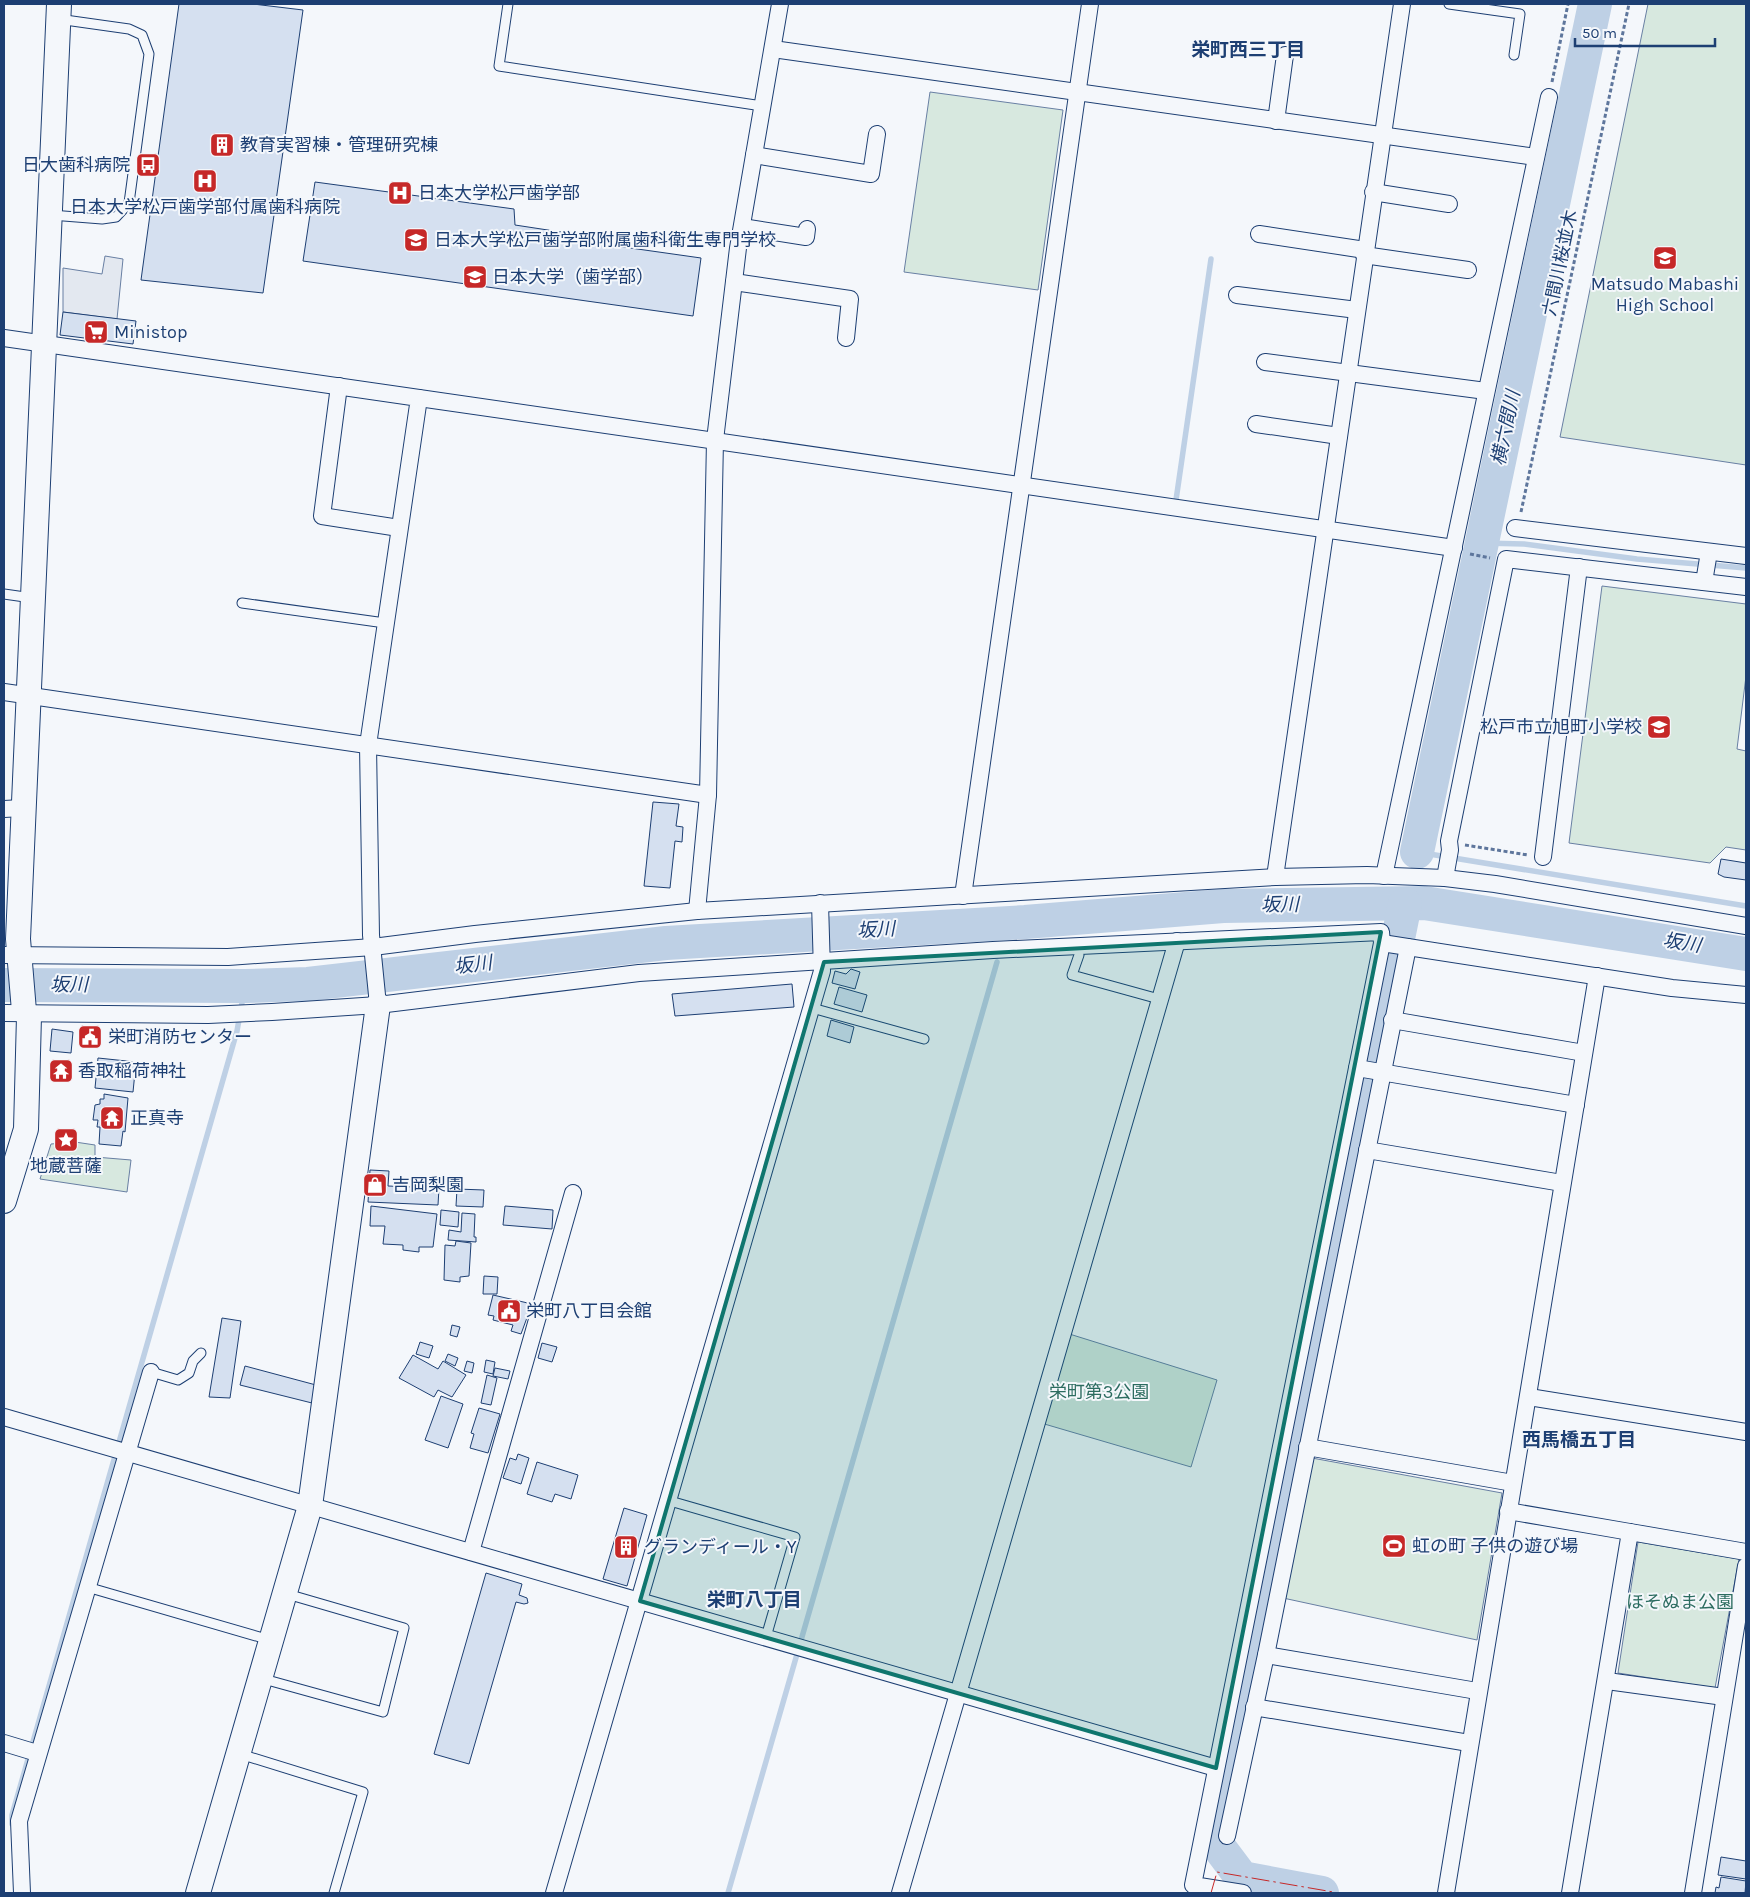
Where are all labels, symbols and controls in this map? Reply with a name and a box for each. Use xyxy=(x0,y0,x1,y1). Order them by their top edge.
scale bar xyxy=(1575,15,1715,47)
text: 50 m xyxy=(1582,24,1617,42)
district label: 栄町西三丁目 xyxy=(1191,39,1305,61)
building icon: 教育実習棟・管理研究棟 xyxy=(209,132,235,158)
place label: 教育実習棟・管理研究棟 xyxy=(240,134,438,156)
bus stop icon: 日大歯科病院 xyxy=(135,152,161,178)
place label: 日大歯科病院 xyxy=(22,154,130,176)
hospital icon: 日本大学松戸歯学部付属歯科病院 xyxy=(192,168,218,194)
hospital icon: 日本大学松戸歯学部 xyxy=(387,180,413,206)
place label: 日本大学松戸歯学部 xyxy=(418,182,580,204)
place label: 日本大学松戸歯学部付属歯科病院 xyxy=(70,196,340,218)
street label: 六間川桜並木 xyxy=(1538,208,1582,318)
school or university icon: 日本大学松戸歯学部附属歯科衛生専門学校 xyxy=(403,227,429,253)
place label: 日本大学松戸歯学部附属歯科衛生専門学校 xyxy=(434,229,776,251)
school or university icon: Matsudo Mabashi High School xyxy=(1652,245,1678,271)
school or university icon: 日本大学（歯学部） xyxy=(462,264,488,290)
place label: 日本大学（歯学部） xyxy=(492,266,654,288)
place label: Matsudo Mabashi High School xyxy=(1591,273,1739,316)
supermarket icon: Ministop xyxy=(83,319,109,345)
place label: Ministop xyxy=(114,321,187,343)
water label: 横六間川 xyxy=(1487,387,1525,467)
school or university icon: 松戸市立旭町小学校 xyxy=(1646,714,1672,740)
place label: 松戸市立旭町小学校 xyxy=(1480,716,1642,738)
water label: 坂川 xyxy=(1261,894,1301,916)
water label: 坂川 xyxy=(856,918,898,942)
water label: 坂川 xyxy=(1662,929,1704,957)
water label: 坂川 xyxy=(453,952,495,978)
water label: 坂川 xyxy=(50,974,90,996)
public building icon: 栄町消防センター xyxy=(77,1024,103,1050)
place label: 栄町消防センター xyxy=(108,1026,252,1048)
temple icon: 香取稲荷神社 xyxy=(48,1058,74,1084)
place label: 香取稲荷神社 xyxy=(78,1060,186,1082)
temple icon: 正真寺 xyxy=(99,1105,125,1131)
place label: 正真寺 xyxy=(130,1107,184,1129)
place icon: 地蔵菩薩 xyxy=(53,1127,79,1153)
place label: 地蔵菩薩 xyxy=(30,1155,102,1177)
shop icon: 吉岡梨園 xyxy=(362,1172,388,1198)
place label: 吉岡梨園 xyxy=(392,1174,464,1196)
public building icon: 栄町八丁目会館 xyxy=(496,1298,522,1324)
place label: 栄町八丁目会館 xyxy=(526,1300,652,1322)
park label: 栄町第3公園 xyxy=(1049,1381,1149,1403)
district label: 西馬橋五丁目 xyxy=(1522,1429,1636,1451)
sports icon: 虹の町 子供の遊び場 xyxy=(1381,1533,1407,1559)
building icon: グランディール・Y xyxy=(613,1534,639,1560)
place label: 虹の町 子供の遊び場 xyxy=(1412,1535,1578,1557)
place label: グランディール・Y xyxy=(644,1536,797,1558)
district label: 栄町八丁目 xyxy=(706,1589,802,1611)
park label: ほそぬま公園 xyxy=(1626,1591,1734,1613)

